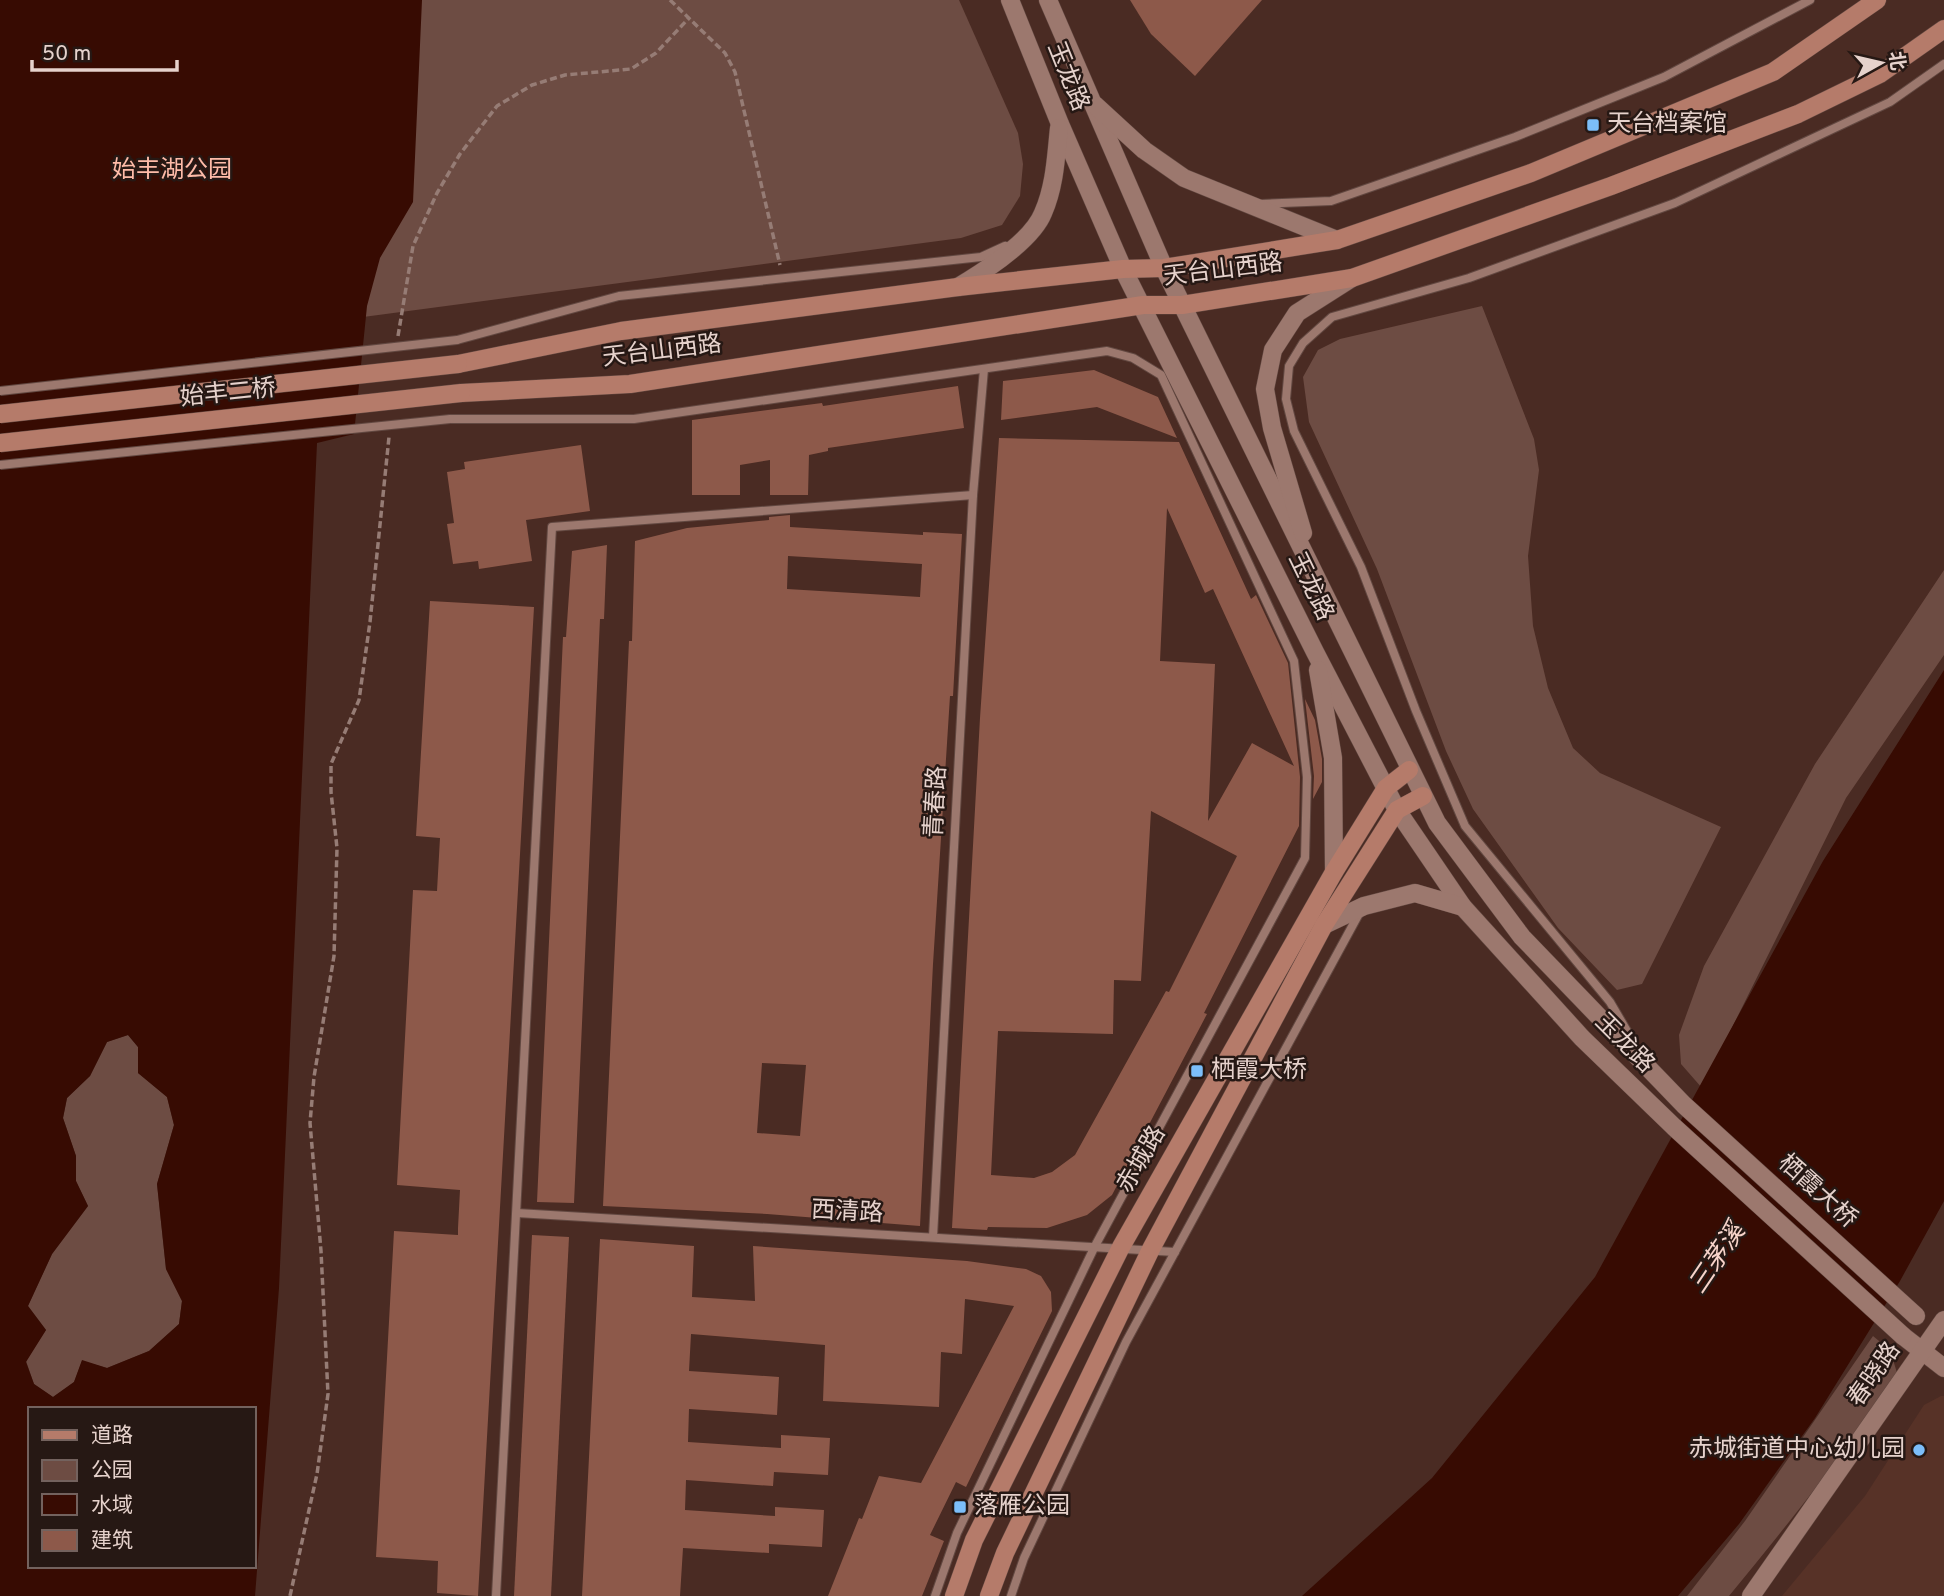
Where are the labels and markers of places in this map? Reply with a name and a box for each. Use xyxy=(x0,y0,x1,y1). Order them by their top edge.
place label: 天台档案馆 xyxy=(1607,110,1727,140)
marker: 天台档案馆 xyxy=(1585,117,1601,133)
place label: 栖霞大桥 xyxy=(1211,1056,1307,1086)
marker: 栖霞大桥 xyxy=(1189,1063,1205,1079)
place label: 赤城街道中心幼儿园 xyxy=(1689,1435,1905,1465)
marker: 赤城街道中心幼儿园 xyxy=(1911,1442,1927,1458)
place label: 落雁公园 xyxy=(974,1492,1070,1522)
marker: 落雁公园 xyxy=(952,1499,968,1515)

